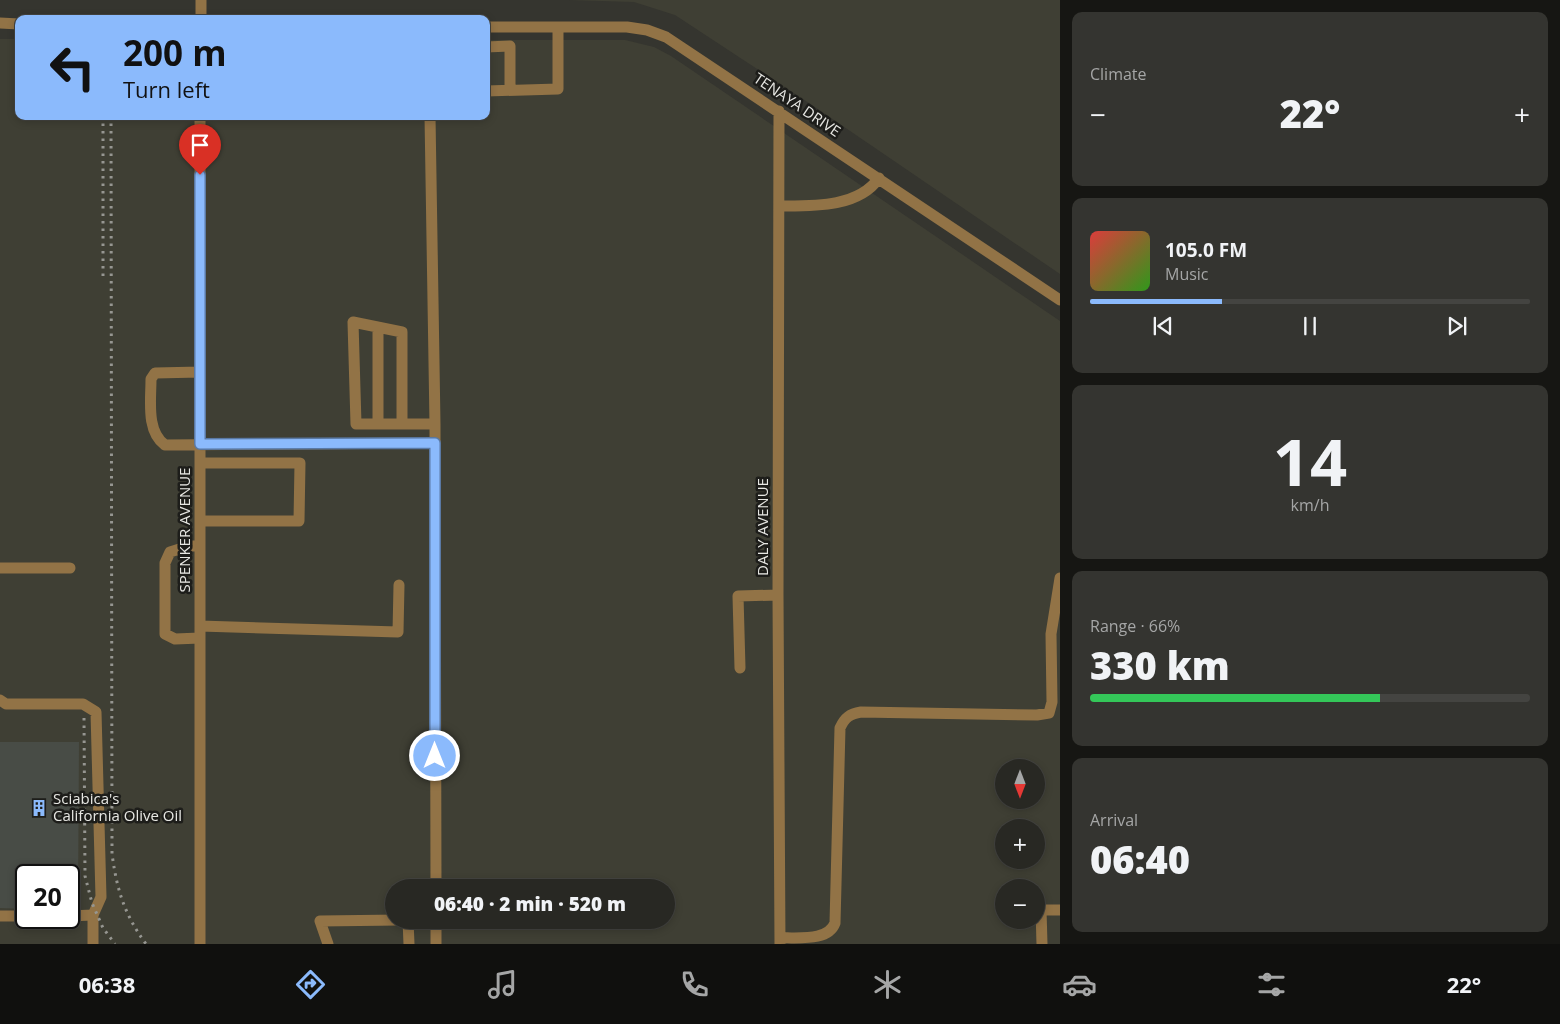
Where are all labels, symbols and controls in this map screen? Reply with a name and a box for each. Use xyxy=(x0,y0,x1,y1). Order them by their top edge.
text: 200 m xyxy=(123,29,227,76)
icon: left xyxy=(40,35,105,100)
text: Climate xyxy=(1090,63,1147,85)
street label: TENAYA DRIVE xyxy=(750,68,845,141)
text: Turn left xyxy=(123,74,210,104)
text: 22° xyxy=(1280,87,1340,139)
text: − xyxy=(1090,95,1106,133)
text: + xyxy=(1514,95,1530,133)
pin xyxy=(179,124,221,175)
icon: arrive xyxy=(186,131,214,159)
text: 105.0 FM xyxy=(1165,237,1247,263)
text: Music xyxy=(1165,263,1209,285)
icon: previous xyxy=(1149,312,1177,340)
icon: pause xyxy=(1296,312,1324,340)
icon: next xyxy=(1443,312,1471,340)
text: 14 xyxy=(1273,417,1347,505)
street label: SPENKER AVENUE xyxy=(174,468,194,592)
street label: DALY AVENUE xyxy=(752,478,772,576)
text: km/h xyxy=(1291,494,1329,516)
text: Range · 66% xyxy=(1090,615,1180,637)
text: 330 km xyxy=(1090,639,1230,691)
position arrow xyxy=(408,729,460,781)
north arrow xyxy=(995,759,1045,809)
map controls xyxy=(995,759,1045,929)
place label: Sciabica's California Olive Oil xyxy=(53,788,182,825)
building icon: Sciabica's California Olive Oil xyxy=(29,798,49,818)
text: Arrival xyxy=(1090,809,1138,831)
button: + xyxy=(995,819,1045,869)
text: 06:40 xyxy=(1090,833,1190,885)
speed limit sign: 20 xyxy=(15,864,80,929)
button: − xyxy=(995,879,1045,929)
text: 06:40 · 2 min · 520 m xyxy=(434,891,626,917)
icon: directions xyxy=(293,967,328,1002)
icon: music xyxy=(485,967,520,1002)
icon: phone xyxy=(677,967,712,1002)
icon: climate xyxy=(870,967,905,1002)
icon: car xyxy=(1062,967,1097,1002)
icon: filters xyxy=(1254,967,1289,1002)
text: 06:38 xyxy=(79,969,135,999)
text: 22° xyxy=(1447,969,1481,999)

